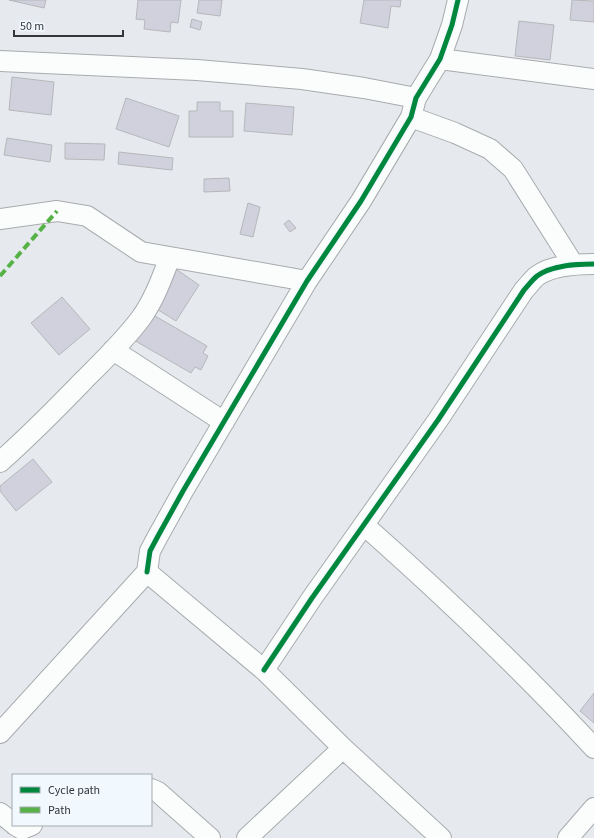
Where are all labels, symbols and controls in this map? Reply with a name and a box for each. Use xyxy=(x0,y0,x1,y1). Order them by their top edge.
scale bar xyxy=(14,12,123,38)
text: 50 m xyxy=(20,18,44,35)
legend xyxy=(12,774,152,826)
text: Cycle path xyxy=(48,782,100,799)
text: Path xyxy=(48,802,71,819)

